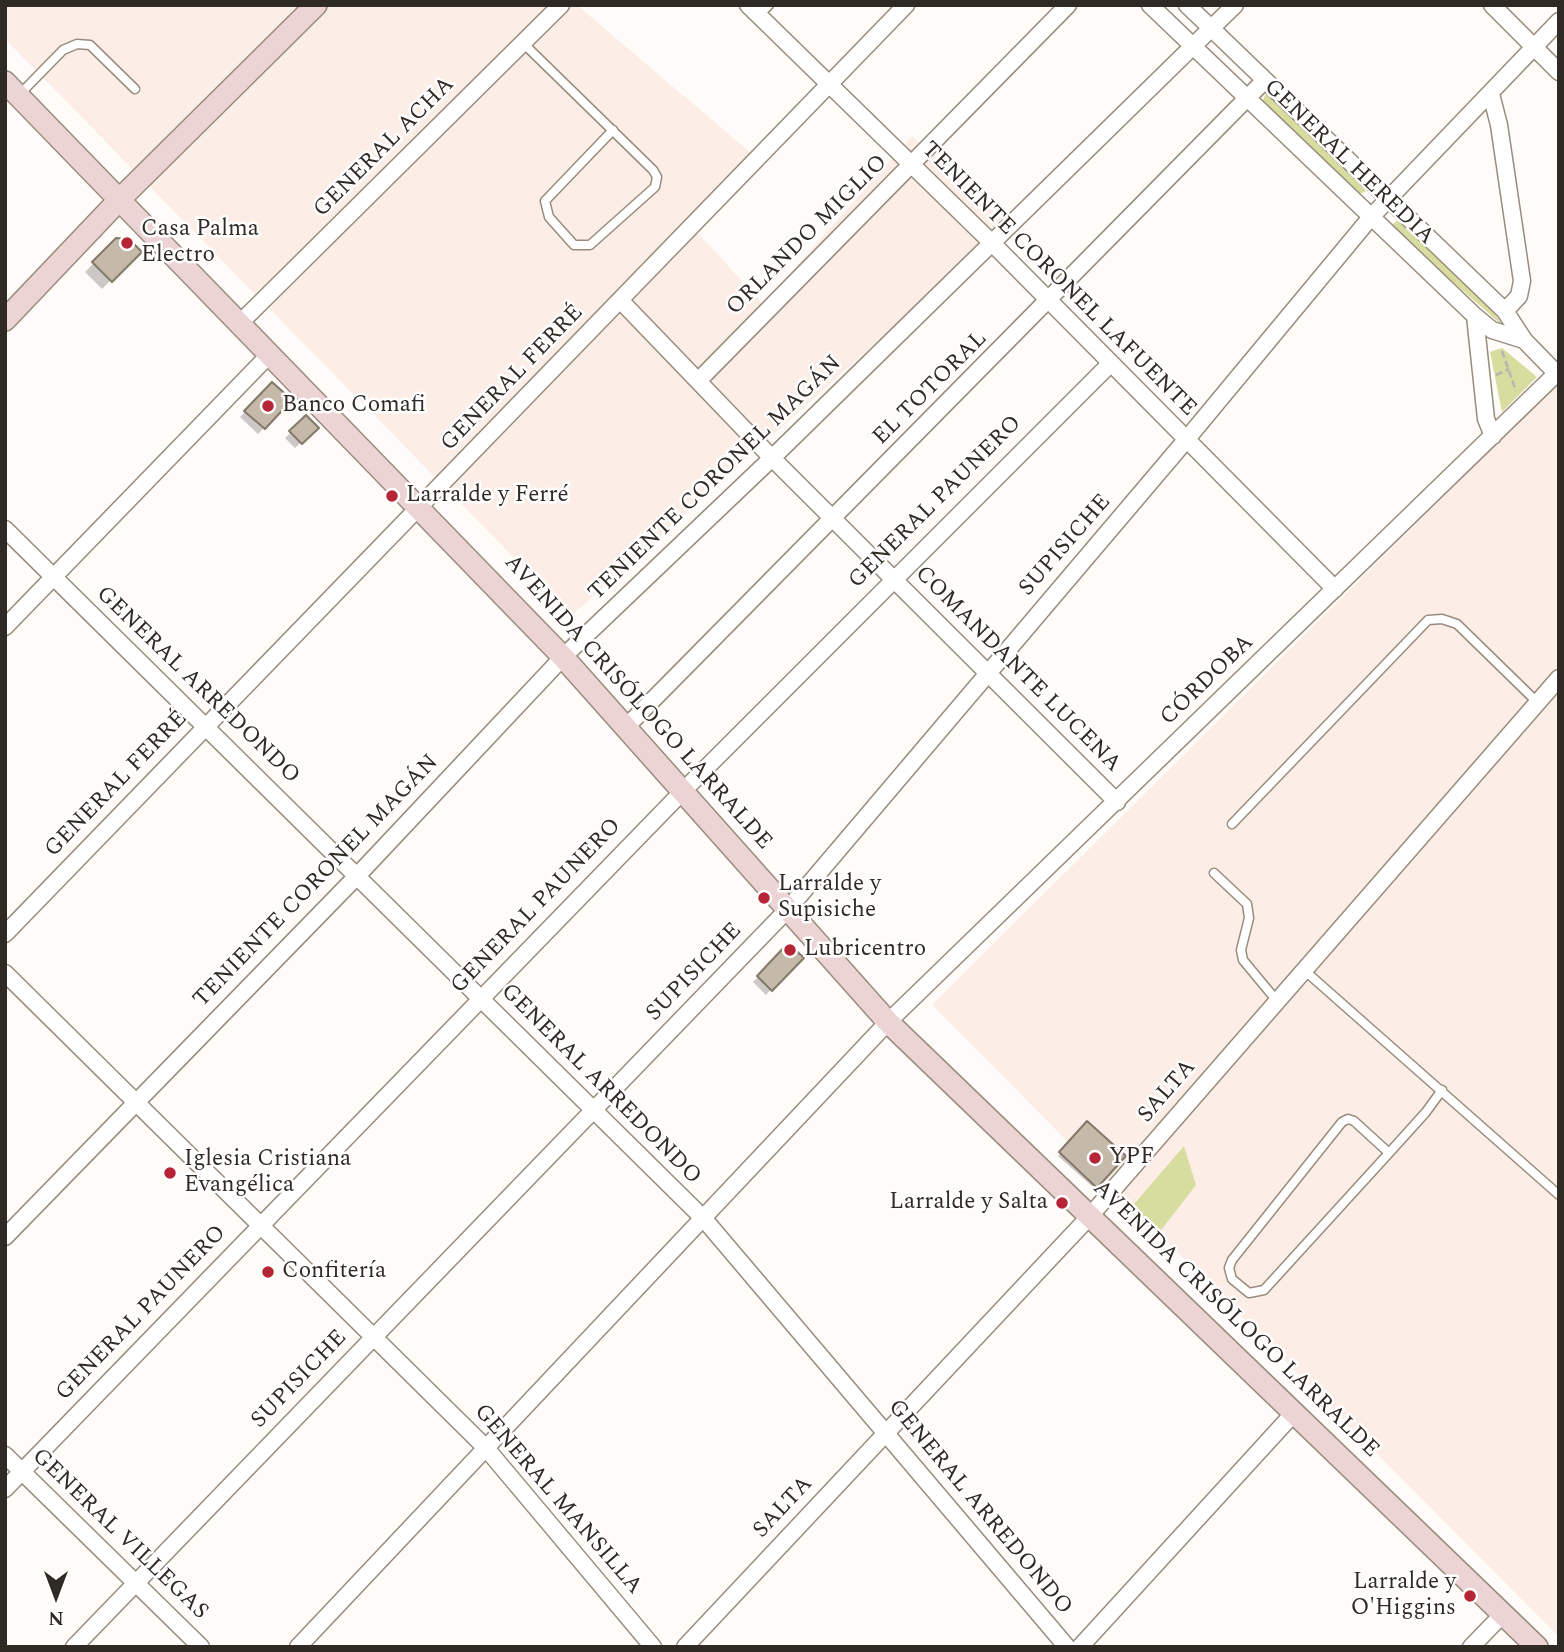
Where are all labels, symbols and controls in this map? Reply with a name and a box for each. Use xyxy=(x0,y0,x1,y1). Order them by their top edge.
street label: GENERAL ACHA xyxy=(309,72,461,224)
street label: GENERAL HEREDIA xyxy=(1257,74,1439,252)
street label: TENIENTE CORONEL LAFUENTE xyxy=(915,137,1201,423)
street label: ORLANDO MIGLIO xyxy=(722,150,894,322)
place label: Casa Palma Electro xyxy=(141,216,259,270)
marker: Casa Palma Electro xyxy=(119,235,135,251)
street label: GENERAL FERRÉ xyxy=(436,300,590,458)
street label: EL TOTORAL xyxy=(868,326,994,452)
street label: TENIENTE CORONEL MAGÁN xyxy=(584,351,848,607)
place label: Banco Comafi xyxy=(282,392,426,420)
marker: Banco Comafi xyxy=(260,398,276,414)
street label: GENERAL PAUNERO xyxy=(844,411,1028,595)
place label: Larralde y Ferré xyxy=(406,482,569,510)
marker: Larralde y Ferré xyxy=(384,488,400,504)
street label: SUPISICHE xyxy=(1014,489,1118,603)
street label: AVENIDA CRISÓLOGO LARRALDE xyxy=(497,550,777,856)
street label: COMANDANTE LUCENA xyxy=(908,561,1126,779)
street label: GENERAL ARREDONDO xyxy=(89,581,305,791)
street label: CÓRDOBA xyxy=(1156,630,1260,732)
street label: GENERAL FERRÉ xyxy=(40,706,194,864)
street label: TENIENTE CORONEL MAGÁN xyxy=(189,750,445,1014)
street label: GENERAL PAUNERO xyxy=(446,814,628,1000)
place label: Larralde y Supisiche xyxy=(778,871,881,925)
marker: Larralde y Supisiche xyxy=(756,890,772,906)
street label: SUPISICHE xyxy=(641,918,749,1028)
place label: Lubricentro xyxy=(804,936,926,964)
marker: Lubricentro xyxy=(782,942,798,958)
street label: GENERAL ARREDONDO xyxy=(494,979,706,1191)
street label: SALTA xyxy=(1133,1055,1203,1129)
place label: YPF xyxy=(1109,1144,1154,1172)
place label: Iglesia Cristiana Evangélica xyxy=(184,1146,351,1200)
marker: YPF xyxy=(1087,1150,1103,1166)
marker: Iglesia Cristiana Evangélica xyxy=(162,1165,178,1181)
street label: AVENIDA CRISÓLOGO LARRALDE xyxy=(1086,1175,1384,1465)
place label: Larralde y Salta xyxy=(889,1189,1048,1217)
marker: Larralde y Salta xyxy=(1054,1195,1070,1211)
street label: GENERAL PAUNERO xyxy=(51,1221,233,1407)
place label: Confitería xyxy=(282,1258,386,1286)
marker: Confitería xyxy=(260,1264,276,1280)
street label: SUPISICHE xyxy=(246,1325,354,1435)
street label: GENERAL ARREDONDO xyxy=(881,1395,1077,1621)
street label: GENERAL MANSILLA xyxy=(467,1399,647,1601)
street label: GENERAL VILLEGAS xyxy=(25,1444,213,1626)
street label: SALTA xyxy=(748,1471,820,1545)
north arrow xyxy=(21,1561,91,1631)
place label: Larralde y O'Higgins xyxy=(1351,1569,1456,1623)
marker: Larralde y O'Higgins xyxy=(1462,1588,1478,1604)

